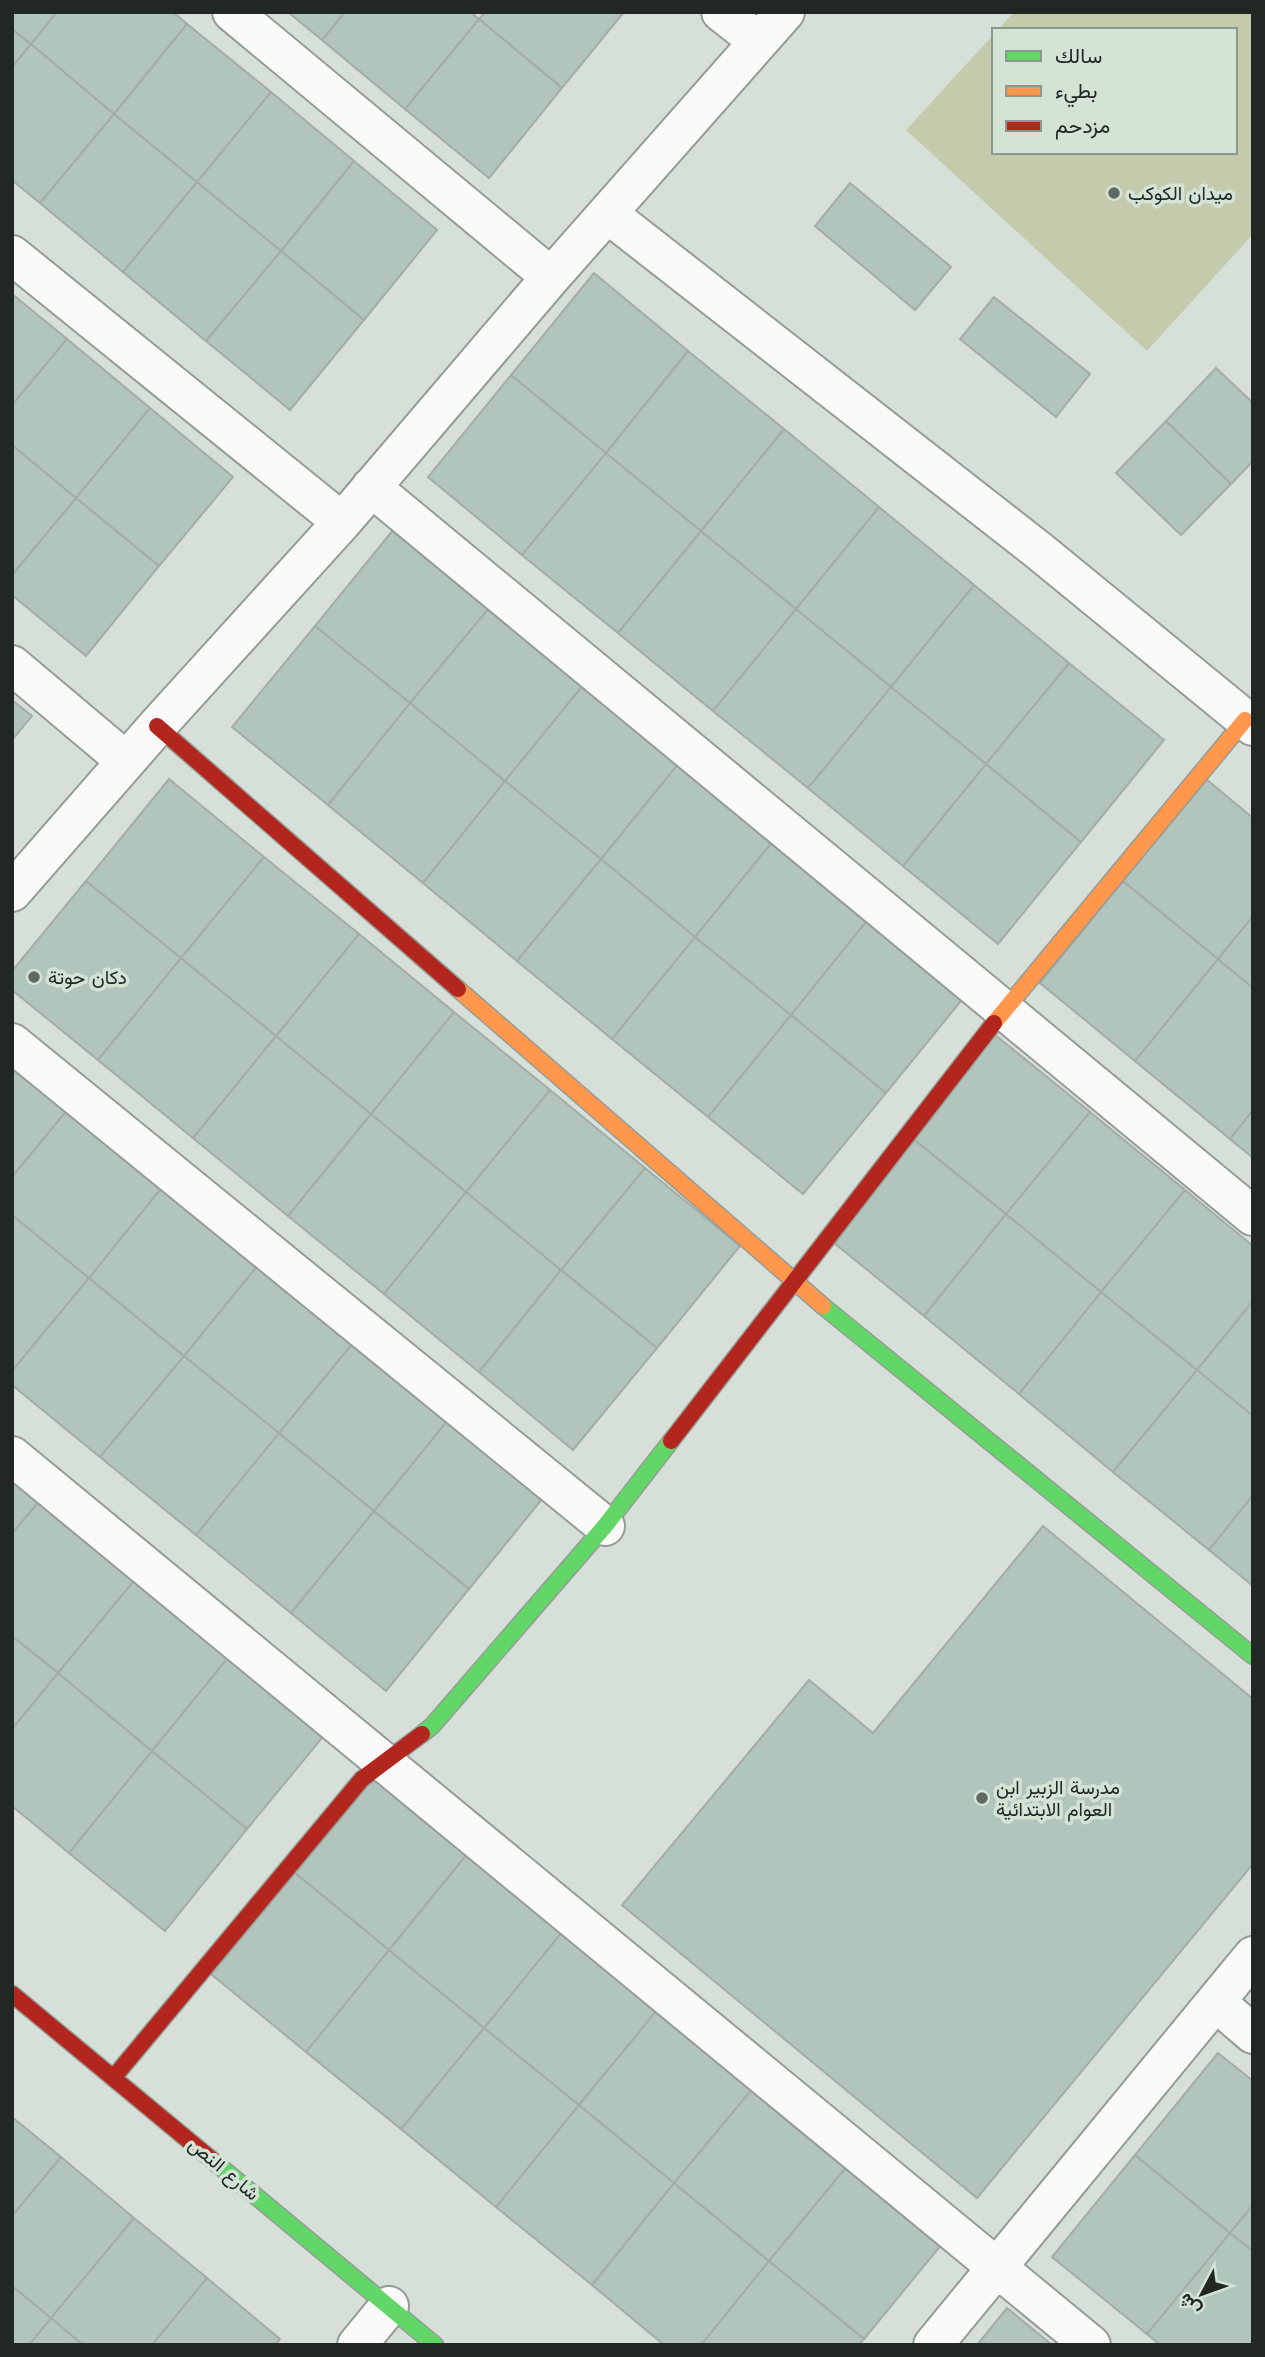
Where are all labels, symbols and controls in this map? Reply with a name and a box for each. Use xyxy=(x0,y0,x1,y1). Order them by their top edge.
legend xyxy=(992,28,1237,154)
text: سالك xyxy=(1055,43,1102,68)
text: بطيء xyxy=(1055,78,1098,108)
text: مزدحم xyxy=(1055,113,1110,140)
place label: ميدان الكوكب xyxy=(1128,182,1233,205)
marker: ميدان الكوكب xyxy=(1106,185,1122,201)
place label: دكان حوتة xyxy=(48,966,127,989)
marker: دكان حوتة xyxy=(26,969,42,985)
place label: مدرسة الزبير ابن العوام الابتدائية xyxy=(996,1776,1120,1822)
marker: مدرسة الزبير ابن العوام الابتدائية xyxy=(974,1790,990,1806)
street label: شارع النص xyxy=(183,2133,264,2206)
north arrow xyxy=(1167,2259,1237,2329)
text: ش xyxy=(1173,2289,1206,2321)

